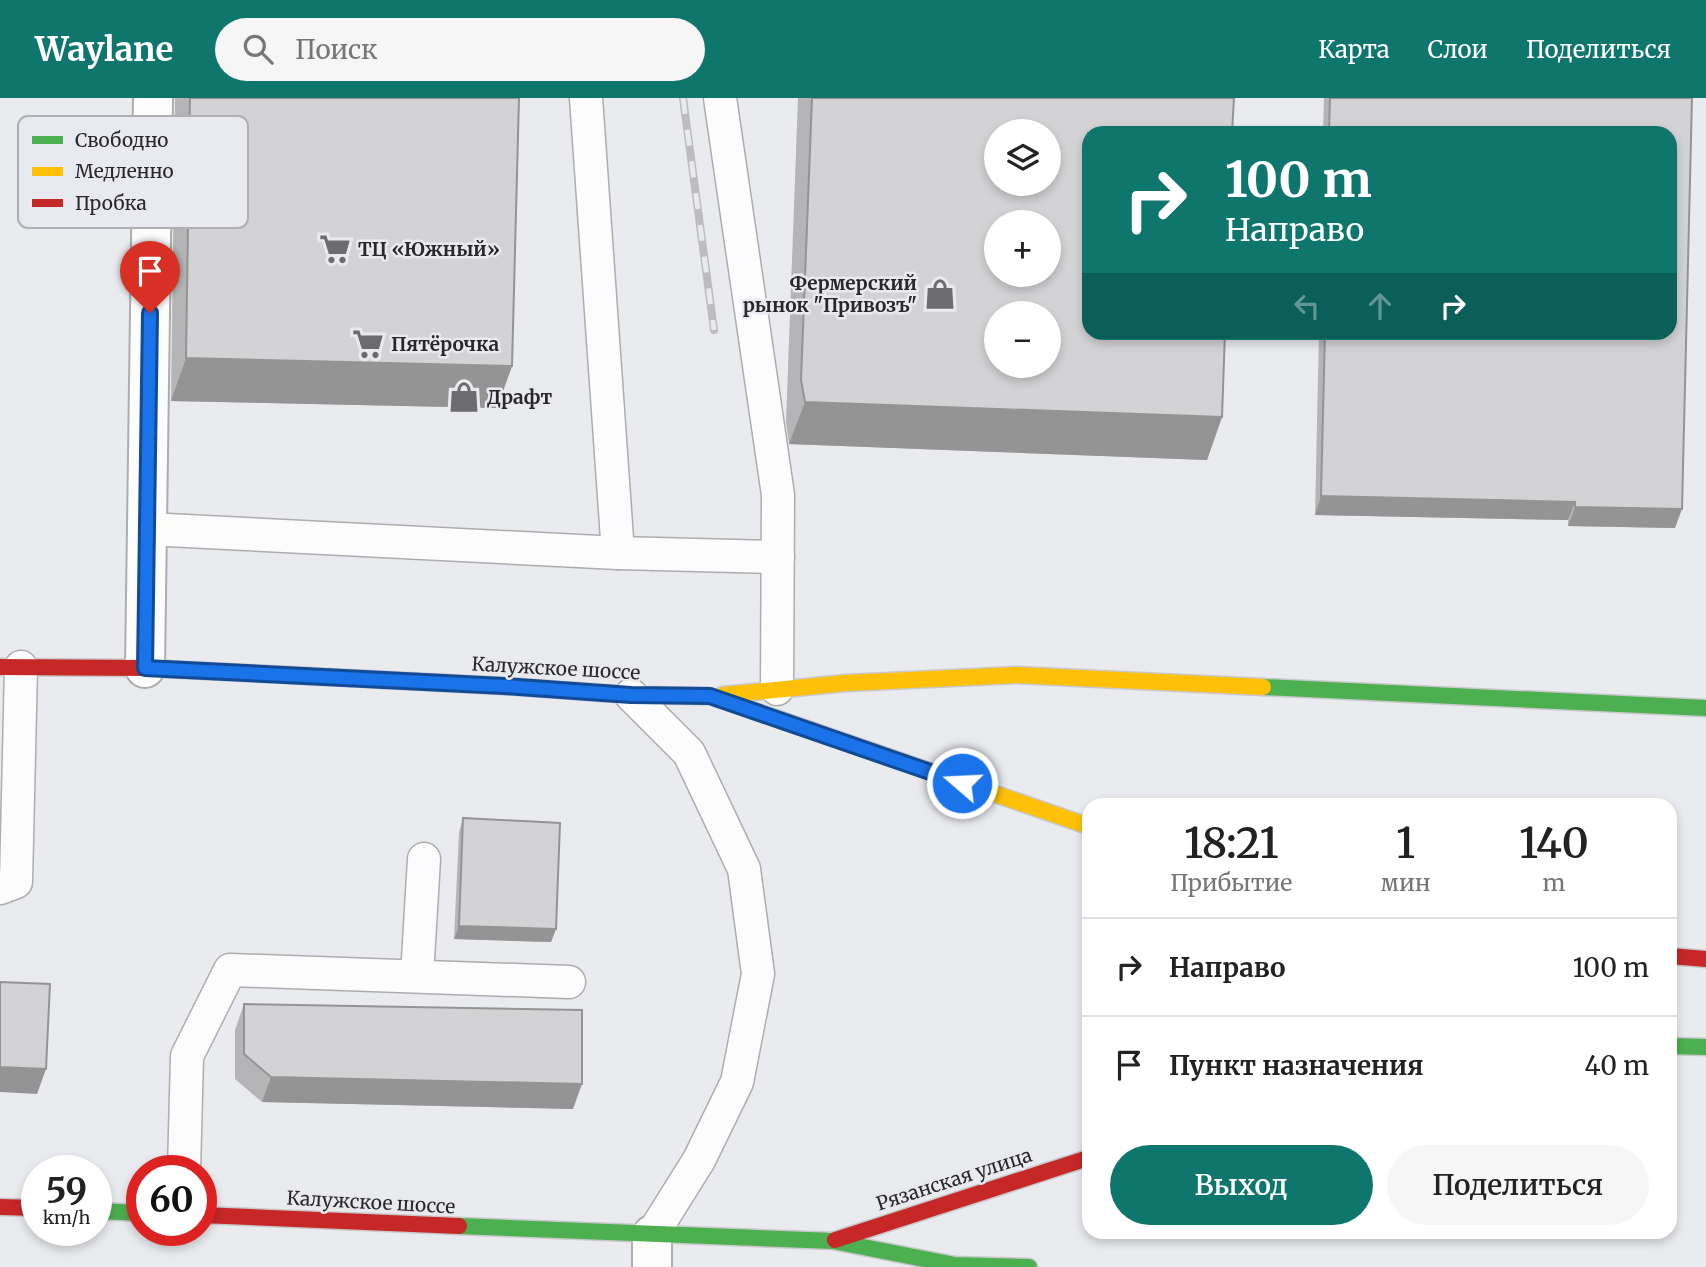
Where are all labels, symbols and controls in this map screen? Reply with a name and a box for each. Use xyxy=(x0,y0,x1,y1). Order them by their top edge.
search box xyxy=(215,18,705,81)
text: Waylane xyxy=(35,29,173,70)
icon: search xyxy=(239,30,277,68)
text: Поиск xyxy=(295,33,378,66)
text: Карта xyxy=(1318,34,1390,65)
text: Слои xyxy=(1428,34,1488,65)
text: Поделиться xyxy=(1526,34,1671,65)
legend xyxy=(18,116,248,228)
map controls xyxy=(984,119,1061,378)
button: layers xyxy=(984,119,1061,196)
text: Свободно xyxy=(75,128,168,152)
text: 100 m xyxy=(1225,149,1372,210)
icon: right xyxy=(1110,154,1201,245)
text: Медленно xyxy=(75,159,174,183)
text: Пробка xyxy=(75,191,147,215)
button: + xyxy=(984,210,1061,287)
text: Направо xyxy=(1225,210,1364,250)
supermarket icon: ТЦ «Южный» xyxy=(318,232,352,266)
place label: ТЦ «Южный» xyxy=(358,237,500,261)
pin xyxy=(120,241,180,313)
icon: arrive xyxy=(131,252,169,290)
place label: Фермерский рынок "Привозъ" xyxy=(743,271,917,317)
shop icon: Фермерский рынок "Привозъ" xyxy=(923,277,957,311)
icon: left xyxy=(1288,287,1326,325)
icon: ahead xyxy=(1361,287,1399,325)
icon: right xyxy=(1434,287,1472,325)
button: − xyxy=(984,301,1061,378)
supermarket icon: Пятёрочка xyxy=(351,327,385,361)
place label: Пятёрочка xyxy=(391,332,499,356)
shop icon: Драфт xyxy=(447,380,481,414)
place label: Драфт xyxy=(487,385,552,409)
street label: Калужское шоссе xyxy=(471,652,641,684)
position arrow xyxy=(925,746,999,820)
text: 18:21 xyxy=(1184,817,1279,869)
text: 1 xyxy=(1396,817,1415,869)
text: 140 xyxy=(1519,817,1589,869)
text: Прибытие xyxy=(1170,868,1292,897)
text: мин xyxy=(1380,868,1431,897)
text: m xyxy=(1542,868,1565,897)
icon: right xyxy=(1110,948,1148,986)
text: Направо xyxy=(1169,951,1286,984)
text: 100 m xyxy=(1573,951,1649,984)
icon: arrive xyxy=(1110,1046,1148,1084)
text: Пункт назначения xyxy=(1169,1049,1423,1082)
text: 40 m xyxy=(1585,1049,1649,1082)
street label: Рязанская улица xyxy=(873,1143,1035,1215)
button: Выход xyxy=(1110,1145,1373,1225)
button: Поделиться xyxy=(1387,1145,1649,1225)
speed limit sign: 60 xyxy=(126,1155,217,1246)
text: 59 xyxy=(46,1169,87,1213)
street label: Калужское шоссе xyxy=(286,1186,456,1218)
text: km/h xyxy=(43,1206,90,1229)

